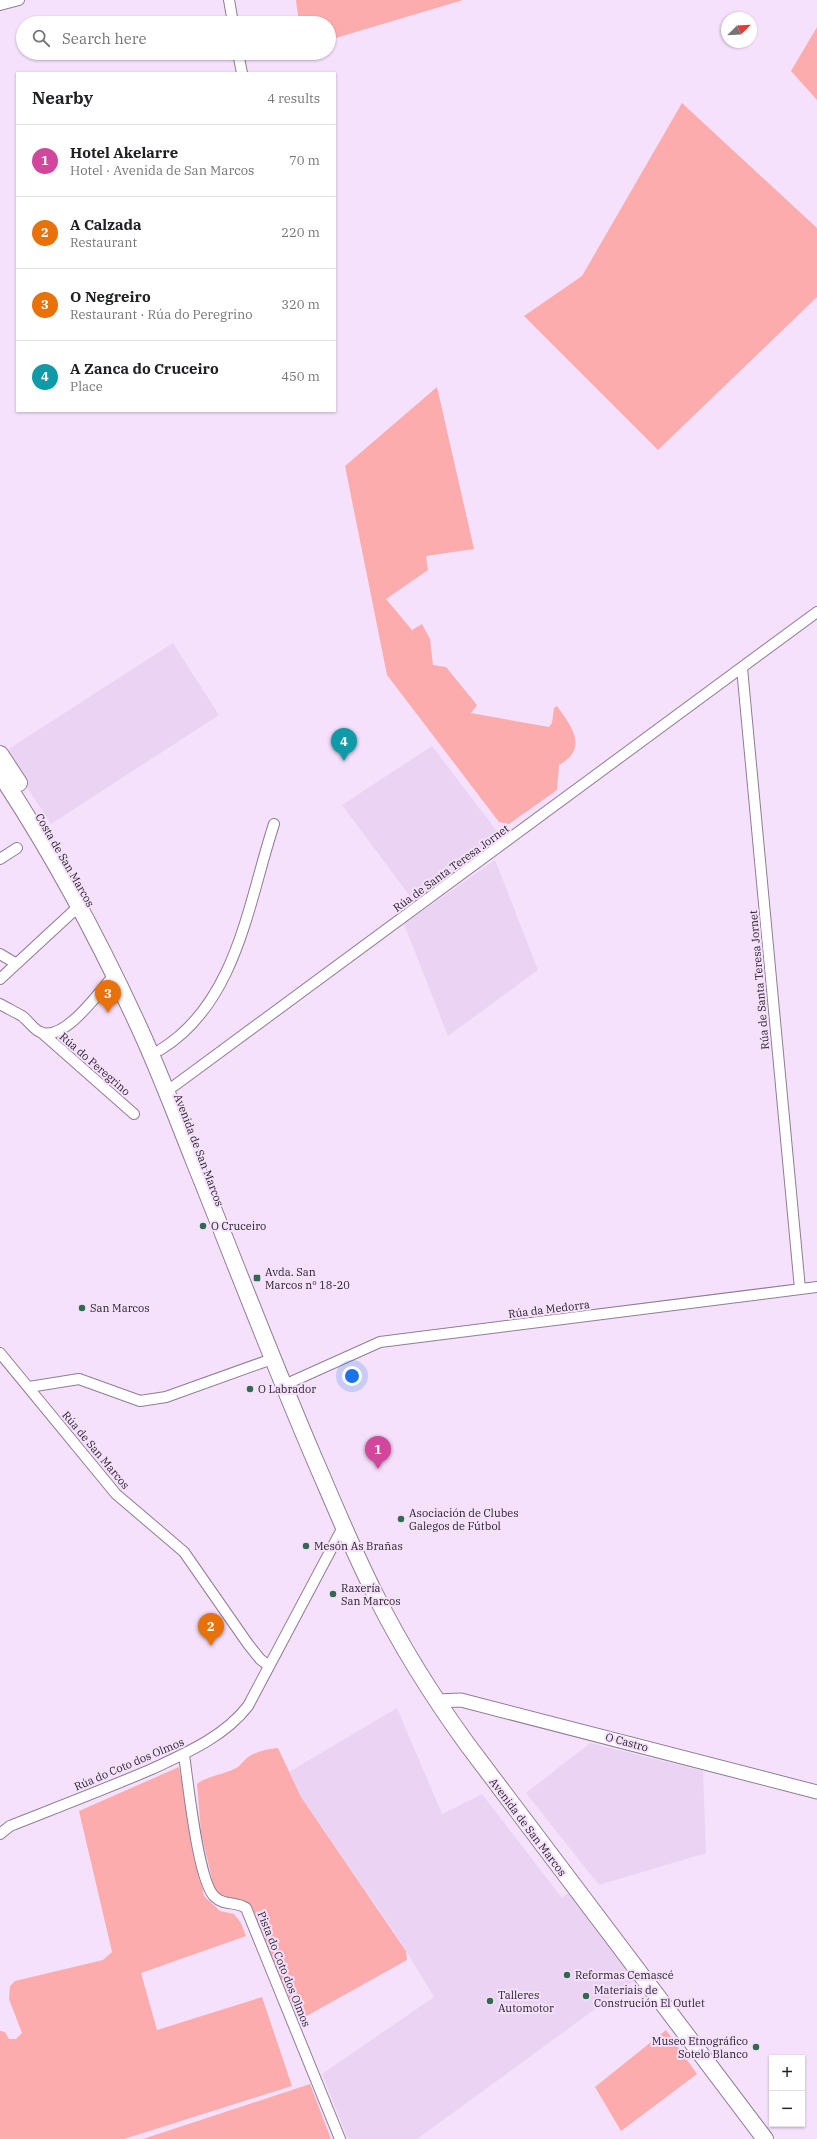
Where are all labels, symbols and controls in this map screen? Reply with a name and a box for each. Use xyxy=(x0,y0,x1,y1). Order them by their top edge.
north arrow xyxy=(721,12,757,48)
search box xyxy=(16,16,336,60)
icon: search xyxy=(30,27,52,49)
text: Search here xyxy=(62,29,147,48)
text: Nearby xyxy=(32,87,93,109)
text: 4 results xyxy=(267,90,320,107)
text: Hotel Akelarre xyxy=(70,143,178,162)
text: 1 xyxy=(41,152,49,169)
text: 70 m xyxy=(289,152,320,169)
text: Hotel · Avenida de San Marcos xyxy=(70,162,254,179)
text: A Calzada xyxy=(70,215,142,234)
text: 2 xyxy=(41,224,49,241)
text: 220 m xyxy=(281,224,320,241)
text: Restaurant xyxy=(70,234,137,251)
text: O Negreiro xyxy=(70,287,151,306)
text: 3 xyxy=(41,296,49,313)
text: 320 m xyxy=(281,296,320,313)
text: Restaurant · Rúa do Peregrino xyxy=(70,306,253,323)
text: A Zanca do Cruceiro xyxy=(70,359,219,378)
text: 4 xyxy=(41,368,49,385)
text: 450 m xyxy=(281,368,320,385)
text: Place xyxy=(70,378,103,395)
pin: 4 xyxy=(331,728,357,761)
street label: Costa de San Marcos xyxy=(32,811,98,909)
street label: Rúa de Santa Teresa Jornet xyxy=(390,821,512,915)
street label: Rúa de Santa Teresa Jornet xyxy=(746,910,772,1050)
pin: 3 xyxy=(95,980,121,1013)
street label: Rúa do Peregrino xyxy=(57,1030,133,1098)
street label: Avenida de San Marcos xyxy=(171,1092,227,1208)
place label: O Cruceiro xyxy=(211,1219,266,1233)
marker: O Cruceiro xyxy=(198,1221,208,1231)
place label: Avda. San Marcos nº 18-20 xyxy=(265,1265,350,1292)
marker: Avda. San Marcos nº 18-20 xyxy=(252,1273,262,1283)
street label: Rúa da Medorra xyxy=(507,1297,591,1321)
place label: San Marcos xyxy=(90,1301,150,1315)
marker: San Marcos xyxy=(77,1303,87,1313)
your location xyxy=(342,1366,362,1386)
place label: O Labrador xyxy=(258,1382,316,1396)
marker: O Labrador xyxy=(245,1384,255,1394)
street label: Rúa de San Marcos xyxy=(59,1408,133,1492)
pin: 1 xyxy=(365,1436,391,1469)
place label: Asociación de Clubes Galegos de Fútbol xyxy=(409,1506,519,1533)
marker: Asociación de Clubes Galegos de Fútbol xyxy=(396,1514,406,1524)
place label: Mesón As Brañas xyxy=(314,1539,403,1553)
marker: Mesón As Brañas xyxy=(301,1541,311,1551)
place label: Raxería San Marcos xyxy=(341,1581,401,1608)
marker: Raxería San Marcos xyxy=(328,1589,338,1599)
pin: 2 xyxy=(198,1613,224,1646)
street label: O Castro xyxy=(604,1730,650,1754)
street label: Rúa do Coto dos Olmos xyxy=(72,1734,186,1794)
street label: Avenida de San Marcos xyxy=(486,1775,570,1879)
street label: Pista do Coto dos Olmos xyxy=(254,1909,314,2029)
place label: Reformas Cemascé xyxy=(575,1968,674,1982)
marker: Reformas Cemascé xyxy=(562,1970,572,1980)
place label: Materiais de Construción El Outlet xyxy=(594,1983,705,2010)
place label: Talleres Automotor xyxy=(498,1988,554,2015)
marker: Materiais de Construción El Outlet xyxy=(581,1991,591,2001)
marker: Talleres Automotor xyxy=(485,1996,495,2006)
place label: Museo Etnográfico Sotelo Blanco xyxy=(652,2034,748,2061)
marker: Museo Etnográfico Sotelo Blanco xyxy=(751,2042,761,2052)
map controls xyxy=(769,2055,805,2127)
button: + xyxy=(769,2055,805,2091)
button: − xyxy=(769,2091,805,2127)

